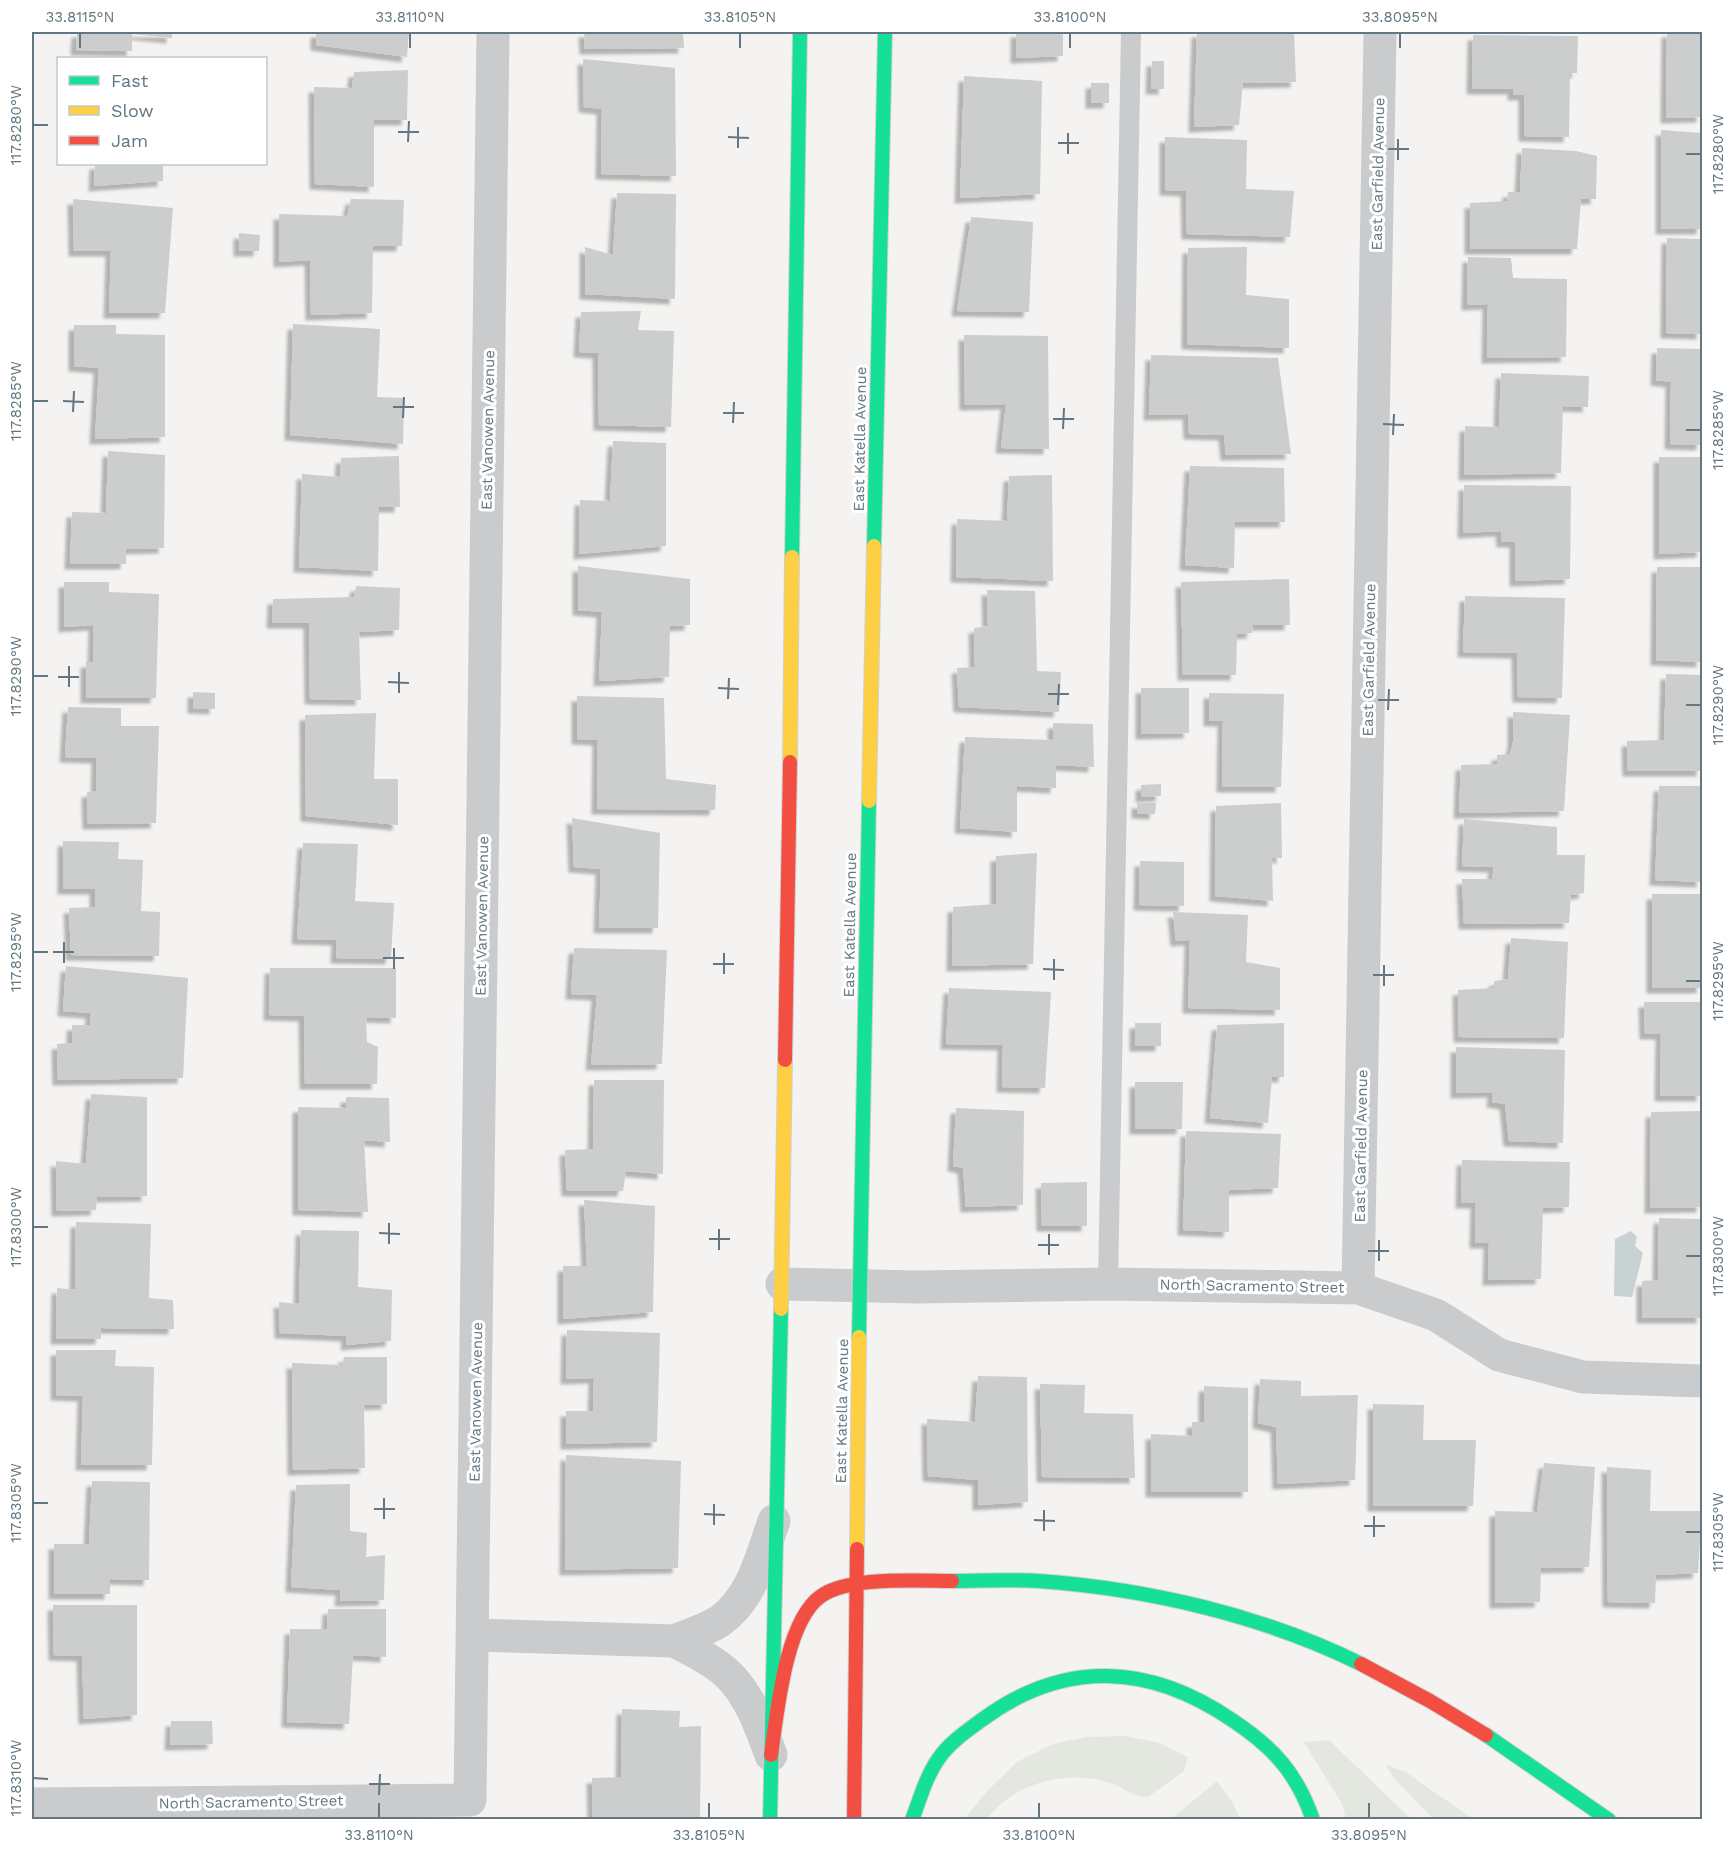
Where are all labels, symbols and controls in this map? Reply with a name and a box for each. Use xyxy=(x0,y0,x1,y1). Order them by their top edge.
text: 33.8115°N xyxy=(45,8,115,26)
text: 33.8110°N xyxy=(375,8,445,26)
text: 33.8105°N xyxy=(704,8,776,26)
text: 33.8100°N xyxy=(1033,8,1107,26)
text: 33.8095°N xyxy=(1362,8,1438,26)
legend xyxy=(57,57,267,165)
text: Fast xyxy=(111,70,149,91)
text: 117.8280°W xyxy=(7,85,25,165)
street label: East Garfield Avenue xyxy=(1368,97,1388,251)
text: Slow xyxy=(111,100,154,121)
text: 117.8280°W xyxy=(1709,114,1727,194)
text: Jam xyxy=(111,130,148,151)
street label: East Vanowen Avenue xyxy=(478,350,498,510)
text: 117.8285°W xyxy=(7,361,25,441)
street label: East Katella Avenue xyxy=(850,366,870,512)
text: 117.8285°W xyxy=(1709,390,1727,470)
street label: East Garfield Avenue xyxy=(1359,583,1379,737)
text: 117.8290°W xyxy=(7,636,25,716)
text: 117.8290°W xyxy=(1709,665,1727,745)
street label: East Vanowen Avenue xyxy=(472,836,492,996)
street label: East Katella Avenue xyxy=(840,852,860,998)
text: 117.8295°W xyxy=(7,912,25,992)
text: 117.8295°W xyxy=(1709,941,1727,1021)
street label: East Garfield Avenue xyxy=(1351,1069,1371,1223)
text: 117.8300°W xyxy=(7,1187,25,1267)
text: 117.8300°W xyxy=(1709,1216,1727,1296)
street label: North Sacramento Street xyxy=(1160,1275,1345,1297)
street label: East Vanowen Avenue xyxy=(466,1322,486,1482)
street label: East Katella Avenue xyxy=(832,1338,852,1484)
text: 117.8305°W xyxy=(7,1463,25,1543)
text: 117.8305°W xyxy=(1709,1492,1727,1572)
text: 117.8310°W xyxy=(7,1740,25,1816)
street label: North Sacramento Street xyxy=(159,1791,344,1813)
text: 33.8110°N xyxy=(344,1826,414,1844)
text: 33.8105°N xyxy=(673,1826,745,1844)
text: 33.8100°N xyxy=(1002,1826,1076,1844)
text: 33.8095°N xyxy=(1331,1826,1407,1844)

